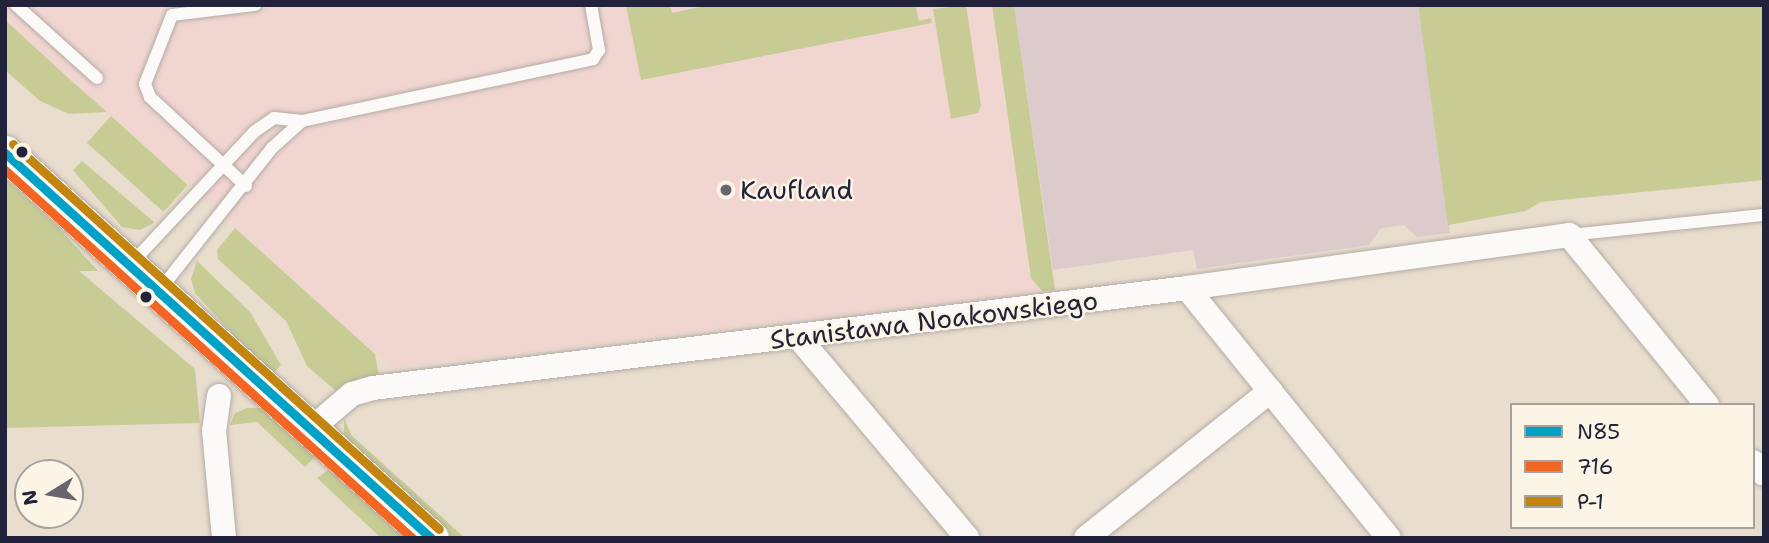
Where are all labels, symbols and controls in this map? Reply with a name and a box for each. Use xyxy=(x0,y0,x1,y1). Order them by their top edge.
unlabelled marker xyxy=(15,145,29,159)
place label: Kaufland xyxy=(740,174,853,206)
marker: Kaufland xyxy=(718,182,734,198)
street label: Stanisława Noakowskiego xyxy=(768,284,1100,356)
unlabelled marker xyxy=(139,290,153,304)
legend xyxy=(1510,403,1755,529)
text: N85 xyxy=(1577,418,1620,446)
text: 716 xyxy=(1577,453,1613,481)
north arrow xyxy=(14,459,84,529)
text: N xyxy=(16,488,44,507)
text: P-1 xyxy=(1577,488,1604,516)

